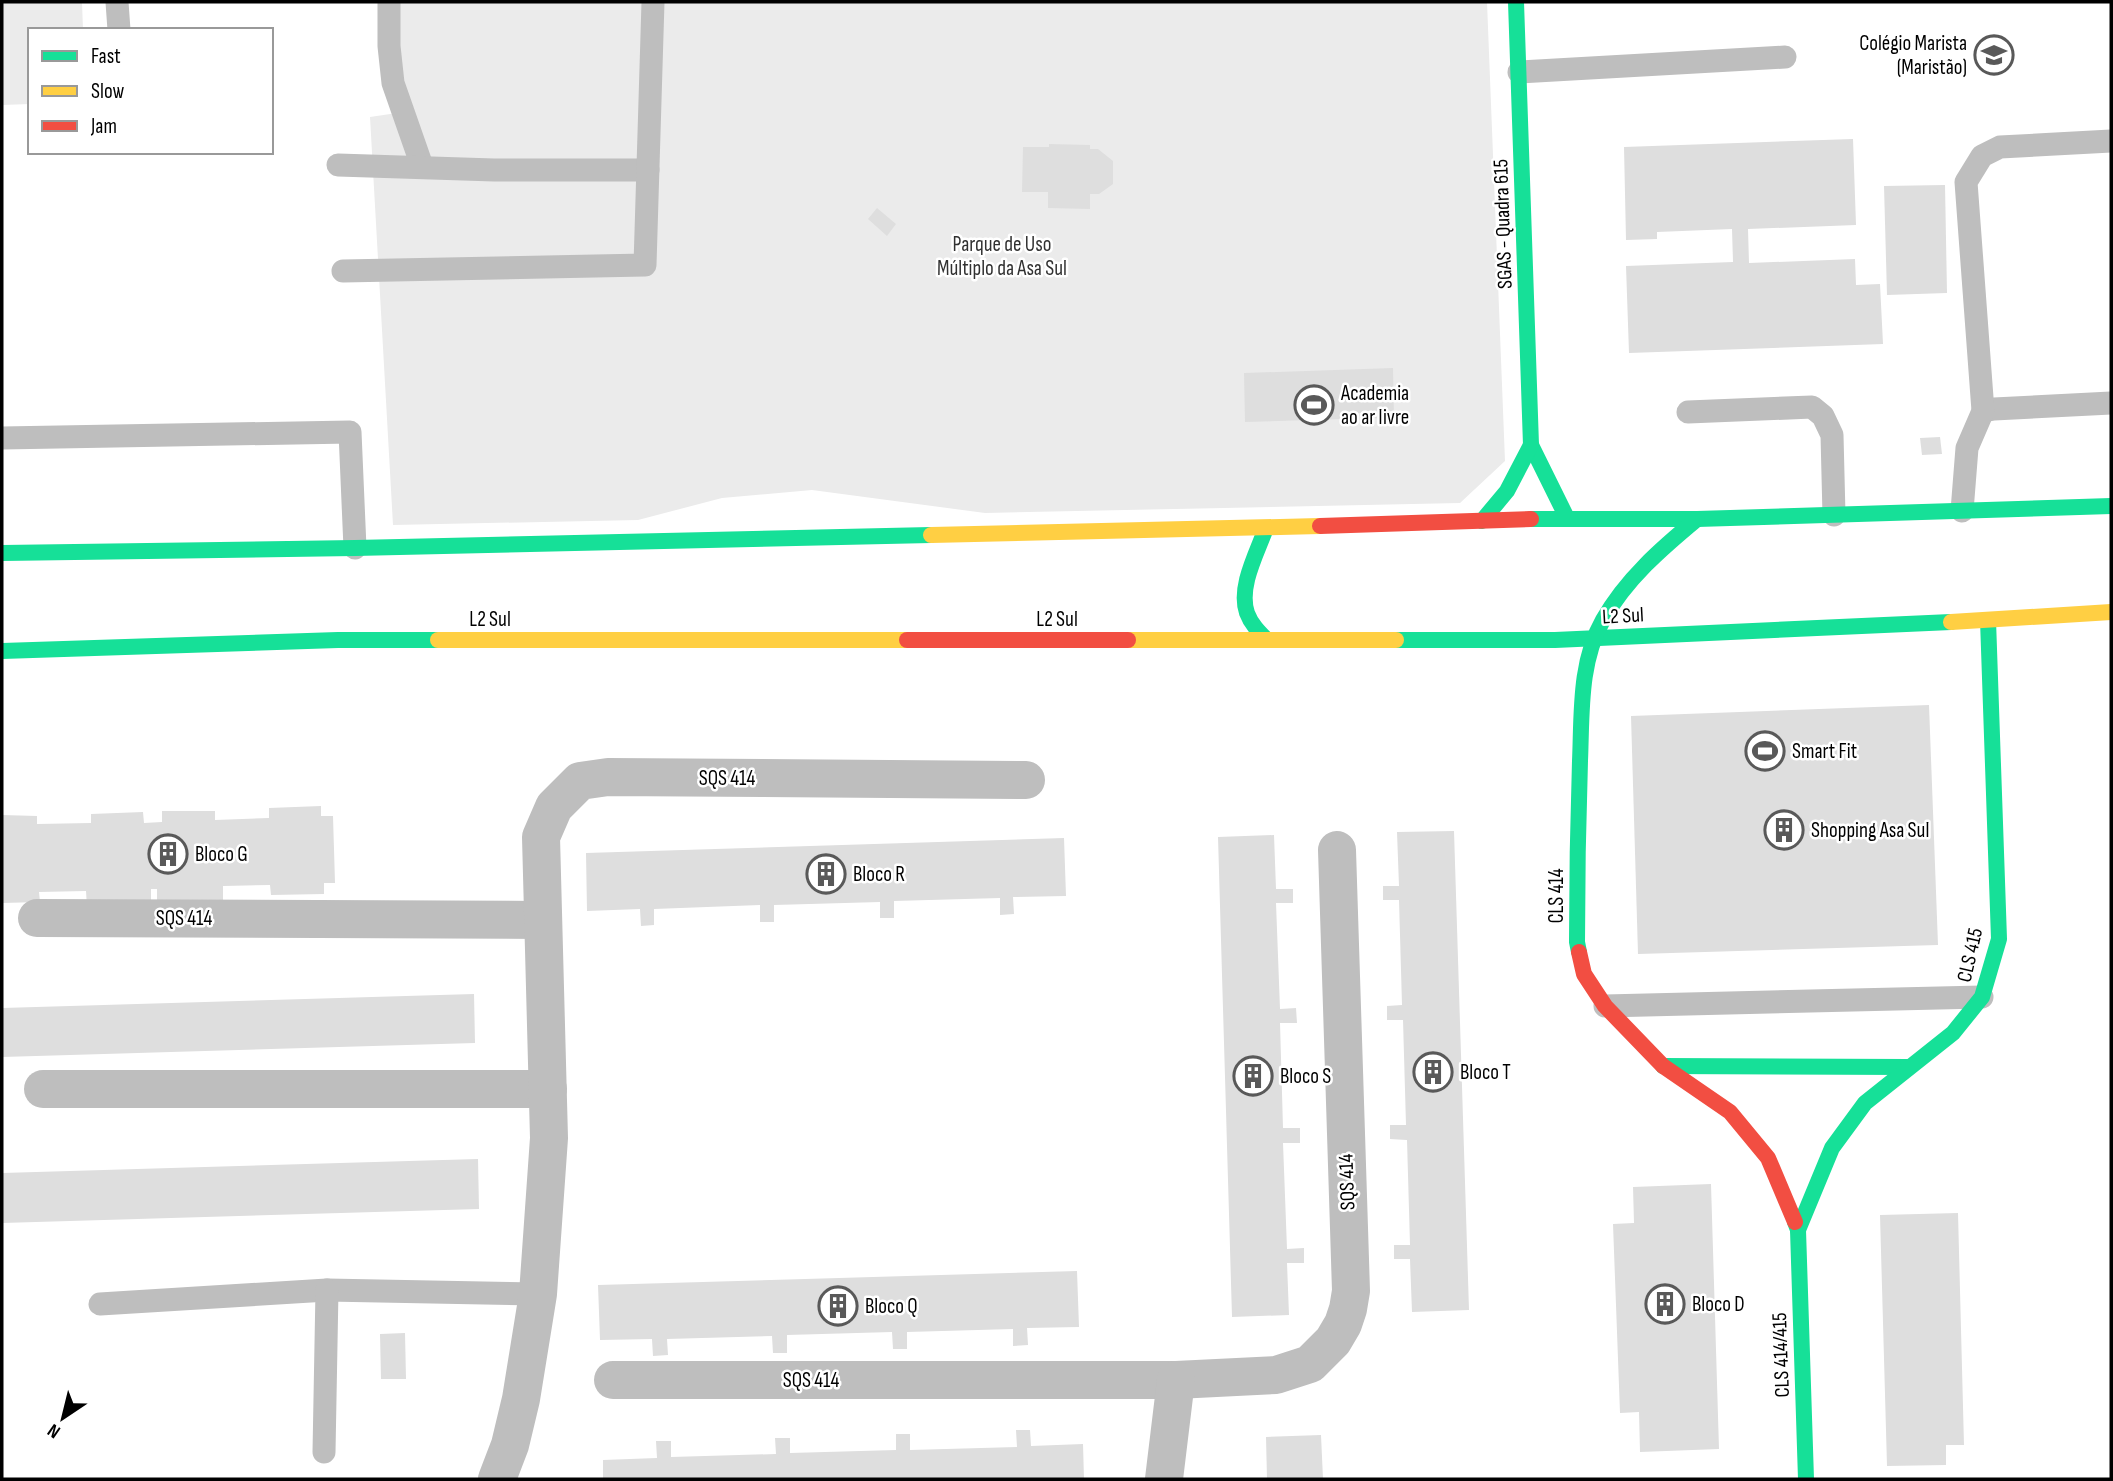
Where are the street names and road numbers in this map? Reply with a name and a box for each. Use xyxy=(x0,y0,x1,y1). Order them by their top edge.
street label: SGAS - Quadra 615 xyxy=(1488,159,1518,289)
street label: L2 Sul xyxy=(1602,602,1644,630)
street label: L2 Sul xyxy=(469,607,511,632)
street label: L2 Sul xyxy=(1036,607,1078,632)
street label: SQS 414 xyxy=(699,766,755,791)
street label: CLS 414 xyxy=(1544,868,1569,924)
street label: SQS 414 xyxy=(156,906,212,931)
street label: CLS 415 xyxy=(1952,925,1988,985)
street label: SQS 414 xyxy=(1334,1153,1360,1211)
street label: CLS 414/415 xyxy=(1767,1312,1795,1398)
street label: SQS 414 xyxy=(783,1368,839,1393)

